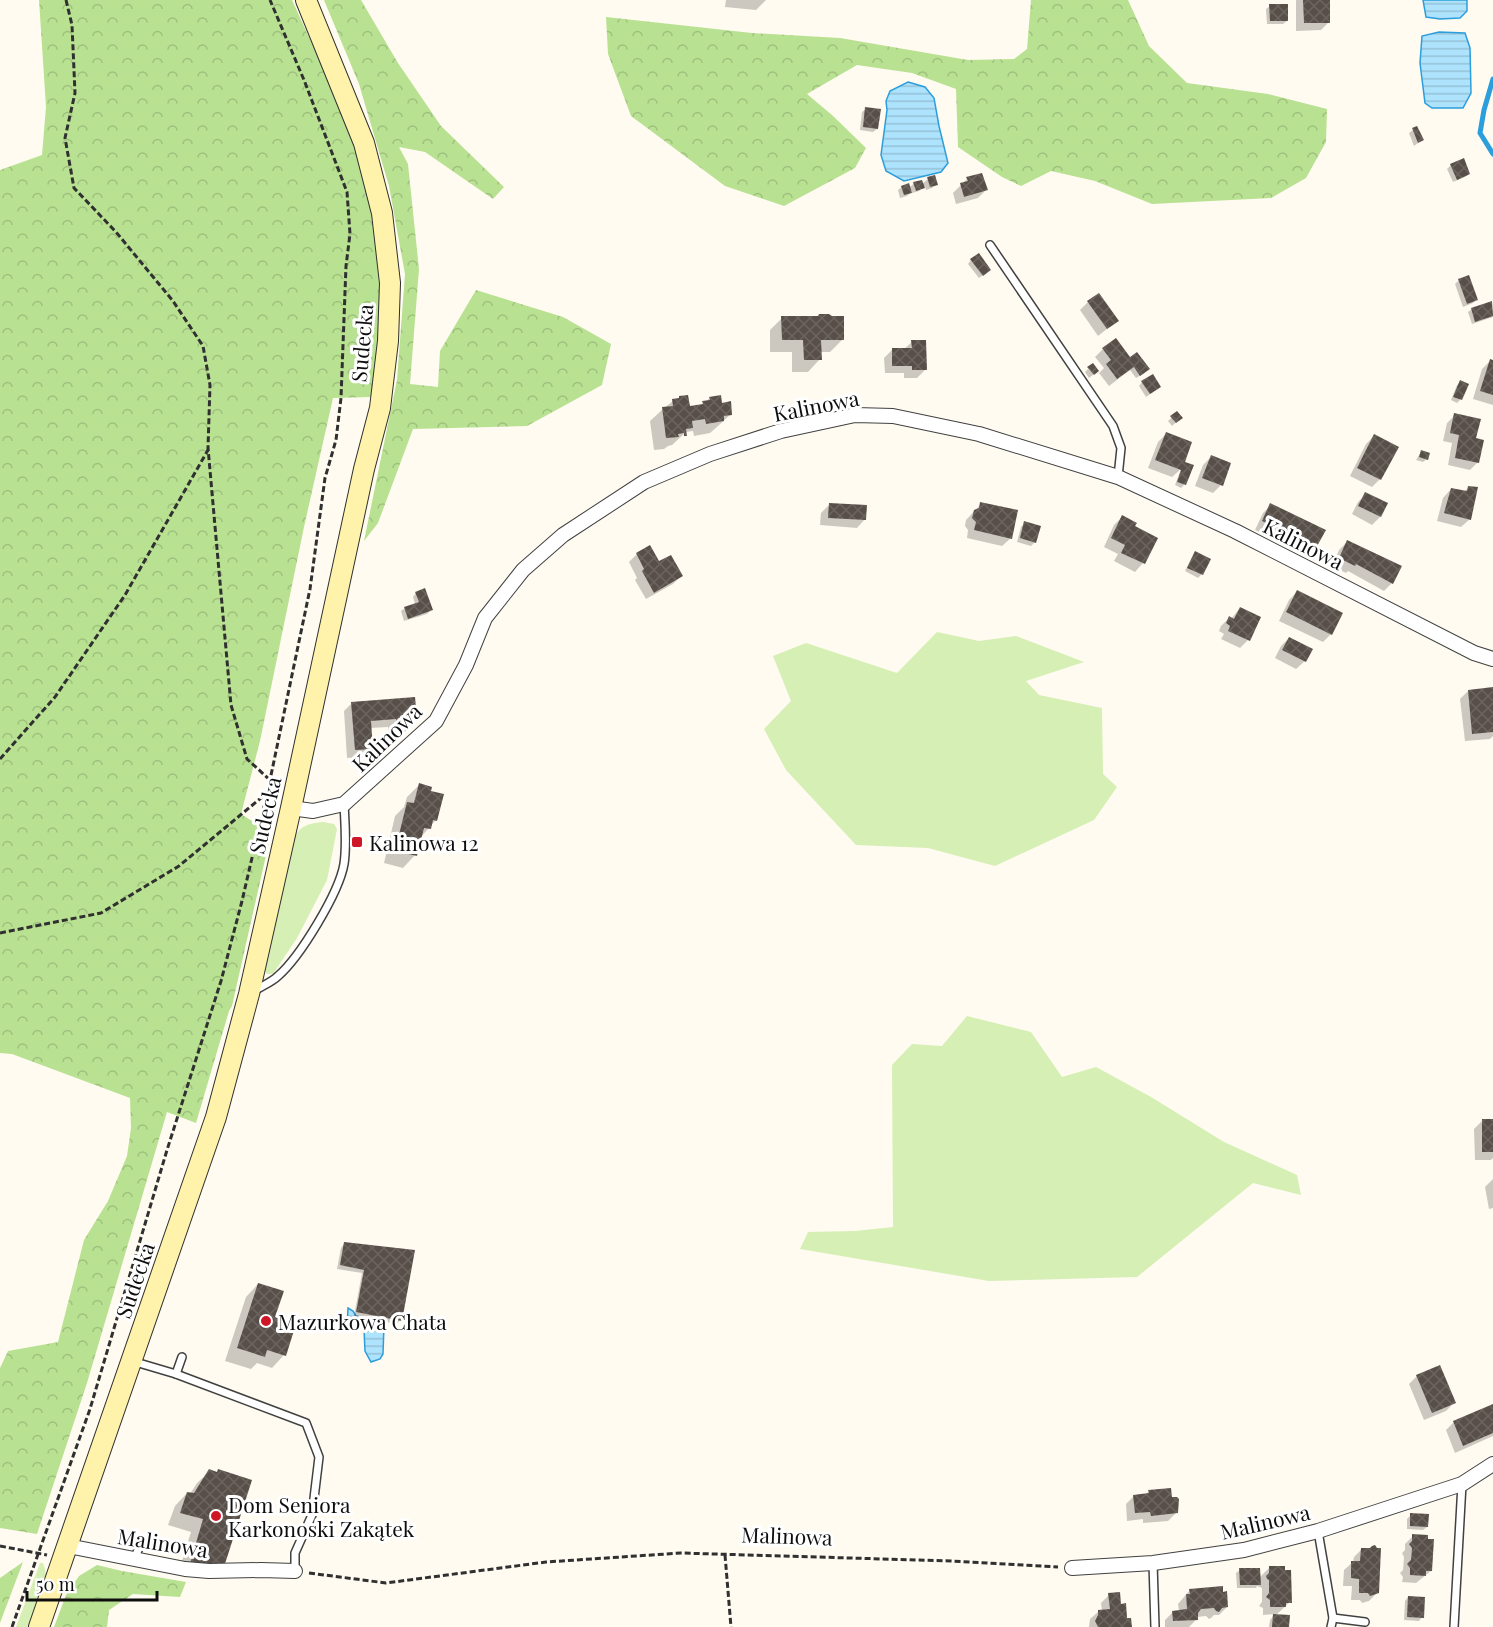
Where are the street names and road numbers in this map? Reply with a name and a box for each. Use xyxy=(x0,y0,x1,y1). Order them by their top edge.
street label: Sudecka xyxy=(344,302,378,383)
street label: Kalinowa xyxy=(771,383,862,427)
street label: Kalinowa xyxy=(1259,511,1349,575)
street label: Kalinowa xyxy=(345,696,427,777)
street label: Sudecka xyxy=(242,773,287,856)
street label: Sudecka xyxy=(108,1238,160,1322)
street label: Malinowa xyxy=(1217,1497,1313,1545)
street label: Malinowa xyxy=(741,1519,834,1551)
street label: Malinowa xyxy=(116,1521,211,1563)

